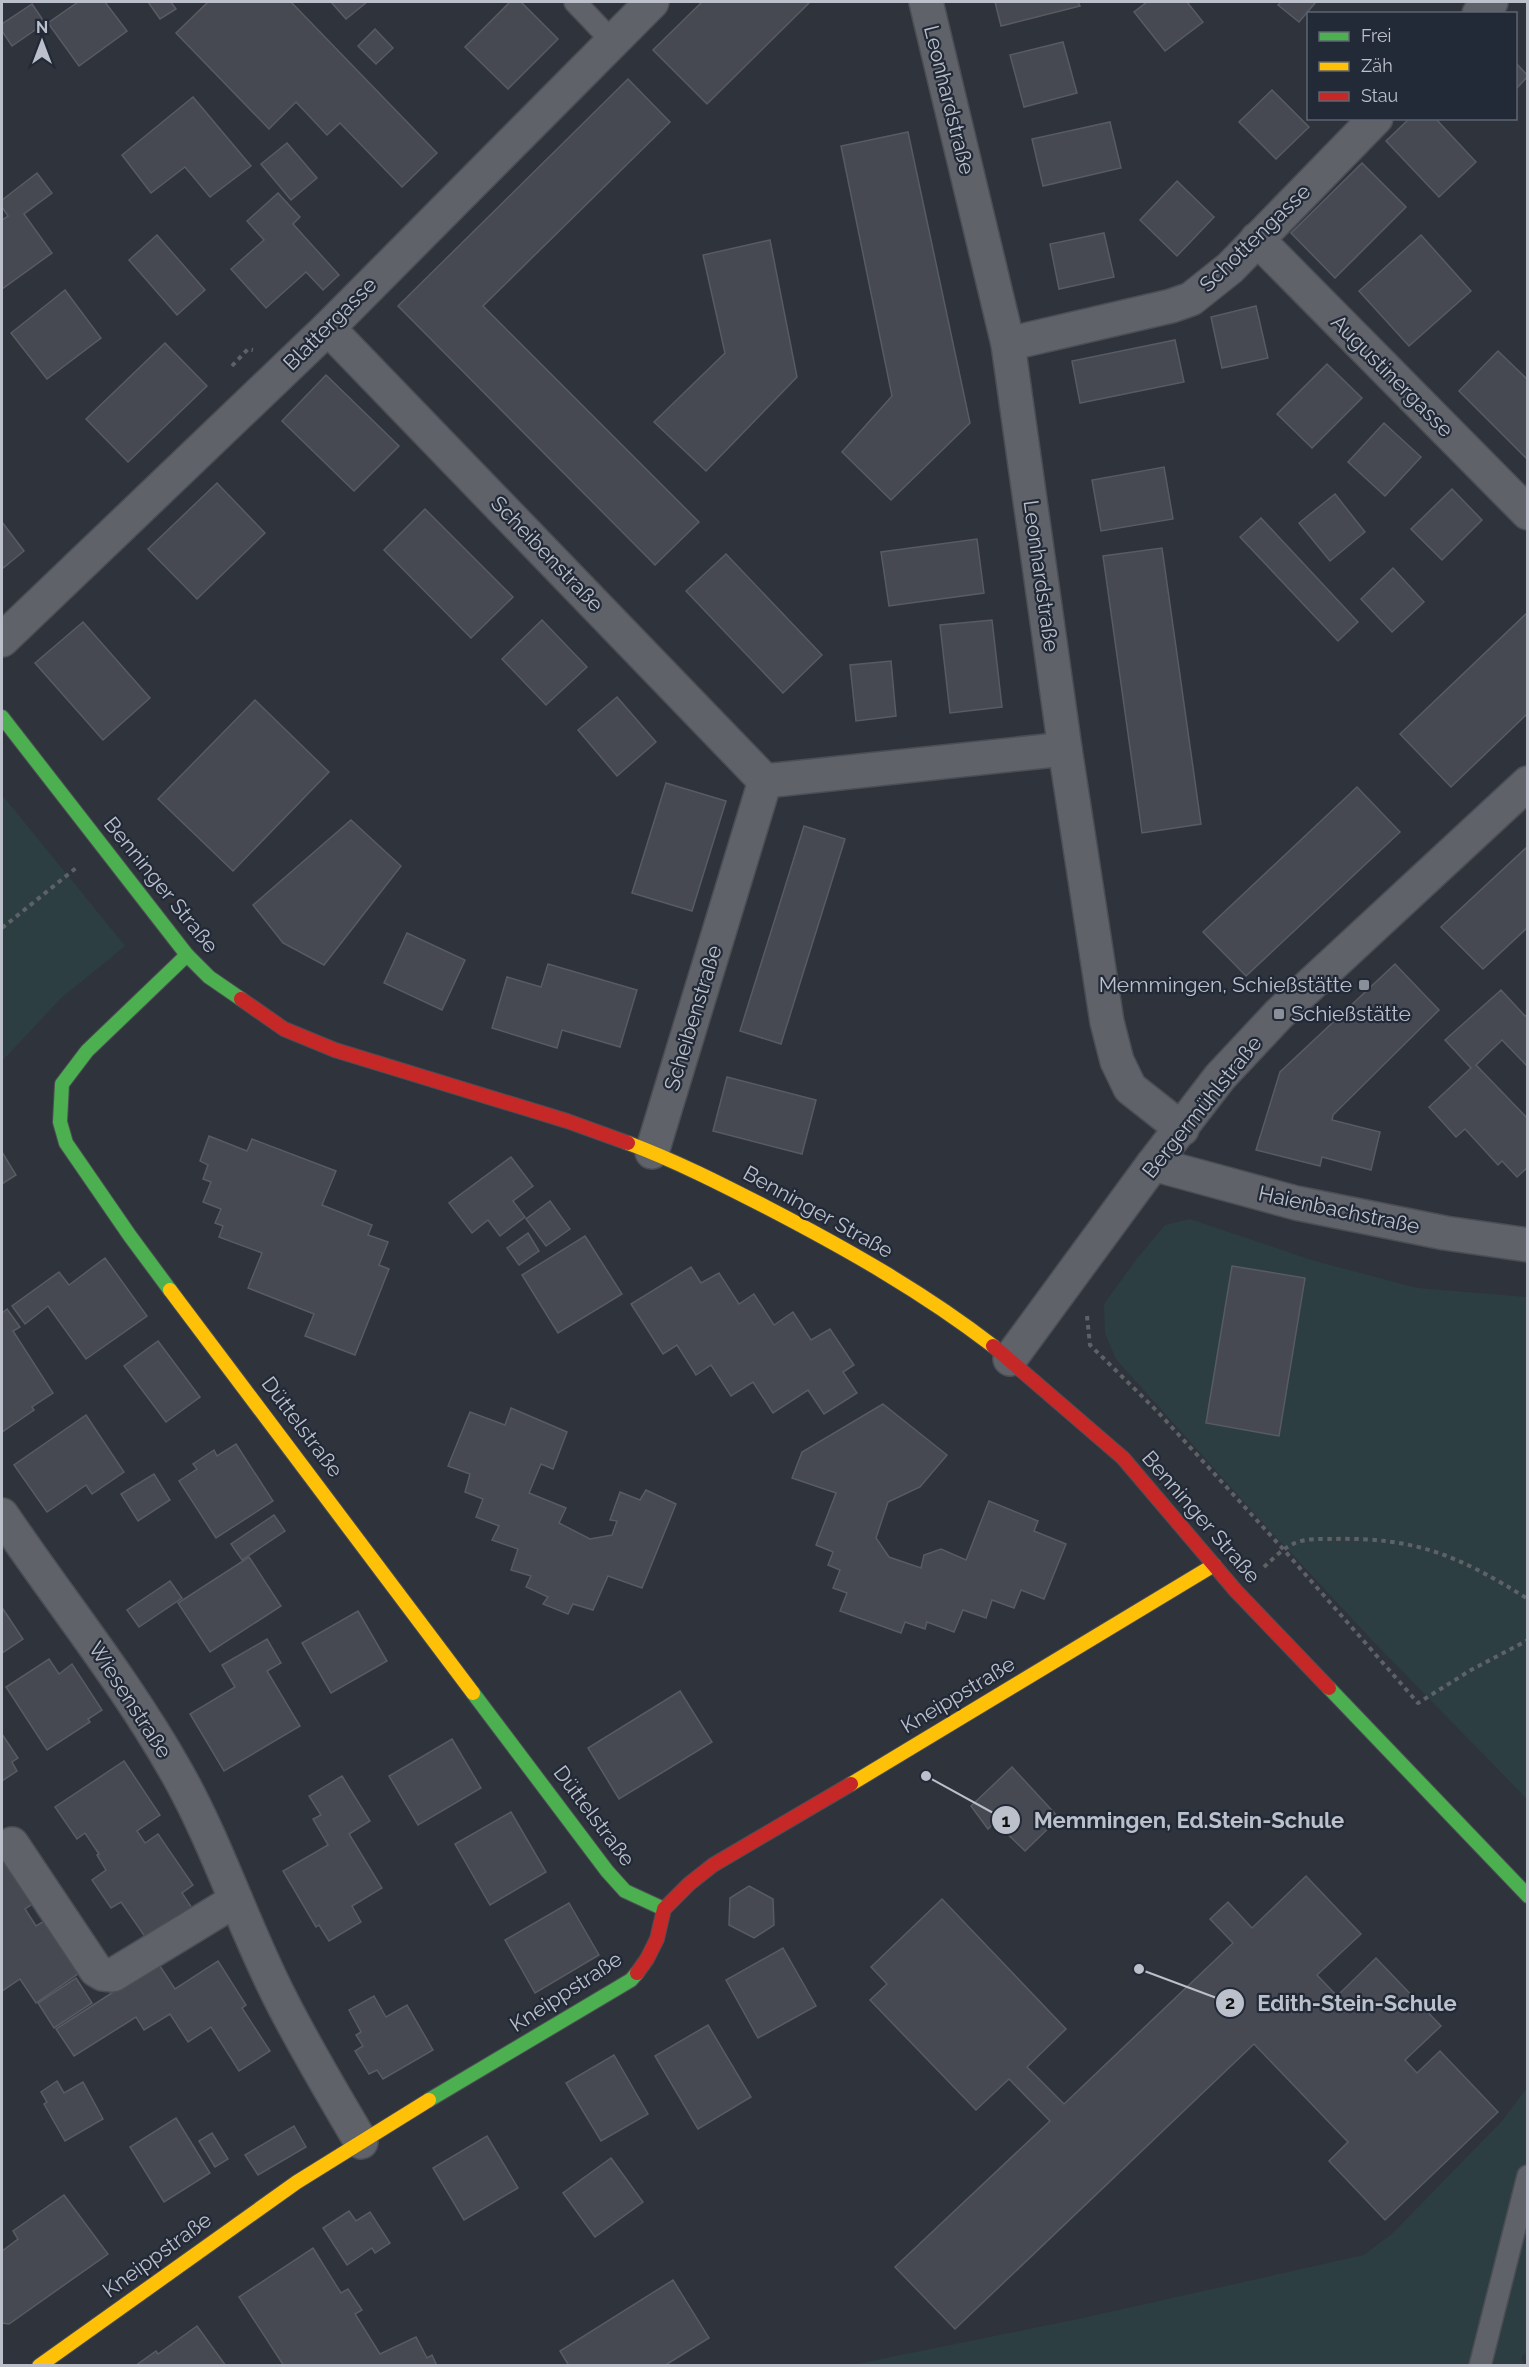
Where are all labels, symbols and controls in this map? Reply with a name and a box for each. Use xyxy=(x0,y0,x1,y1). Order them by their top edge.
north arrow xyxy=(12,12,72,72)
legend xyxy=(1307,12,1517,120)
text: N xyxy=(36,18,48,37)
street label: Leonhardstraße xyxy=(919,23,980,177)
text: Frei xyxy=(1361,25,1391,46)
text: Zäh xyxy=(1361,55,1393,76)
text: Stau xyxy=(1361,85,1398,106)
street label: Schottengasse xyxy=(1194,179,1315,297)
street label: Blattergasse xyxy=(278,272,381,375)
street label: Augustinergasse xyxy=(1326,309,1459,442)
street label: Scheibenstraße xyxy=(486,491,609,617)
street label: Leonhardstraße xyxy=(1018,499,1065,653)
street label: Benninger Straße xyxy=(99,812,224,958)
street label: Scheibenstraße xyxy=(659,942,727,1094)
place label: Memmingen, Schießstätte xyxy=(1099,972,1352,997)
marker: Memmingen, Schießstätte xyxy=(1357,978,1371,992)
place label: Schießstätte xyxy=(1291,1001,1411,1026)
marker: Schießstätte xyxy=(1272,1007,1286,1021)
street label: Bergermühlstraße xyxy=(1137,1031,1267,1183)
street label: Benninger Straße xyxy=(739,1160,898,1263)
street label: Haienbachstraße xyxy=(1256,1180,1422,1239)
street label: Düttelstraße xyxy=(257,1372,348,1482)
street label: Benninger Straße xyxy=(1137,1445,1266,1588)
street label: Wiesenstraße xyxy=(84,1637,177,1762)
street label: Kneippstraße xyxy=(896,1651,1019,1738)
street label: Düttelstraße xyxy=(549,1761,640,1871)
callout: Memmingen, Ed.Stein-Schule xyxy=(991,1800,1356,1840)
text: Memmingen, Ed.Stein-Schule xyxy=(1034,1807,1344,1833)
text: 1 xyxy=(1002,1810,1011,1831)
street label: Kneippstraße xyxy=(505,1946,626,2037)
callout: Edith-Stein-Schule xyxy=(1215,1983,1469,2023)
text: Edith-Stein-Schule xyxy=(1257,1990,1457,2016)
text: 2 xyxy=(1225,1992,1235,2013)
street label: Kneippstraße xyxy=(97,2207,216,2302)

